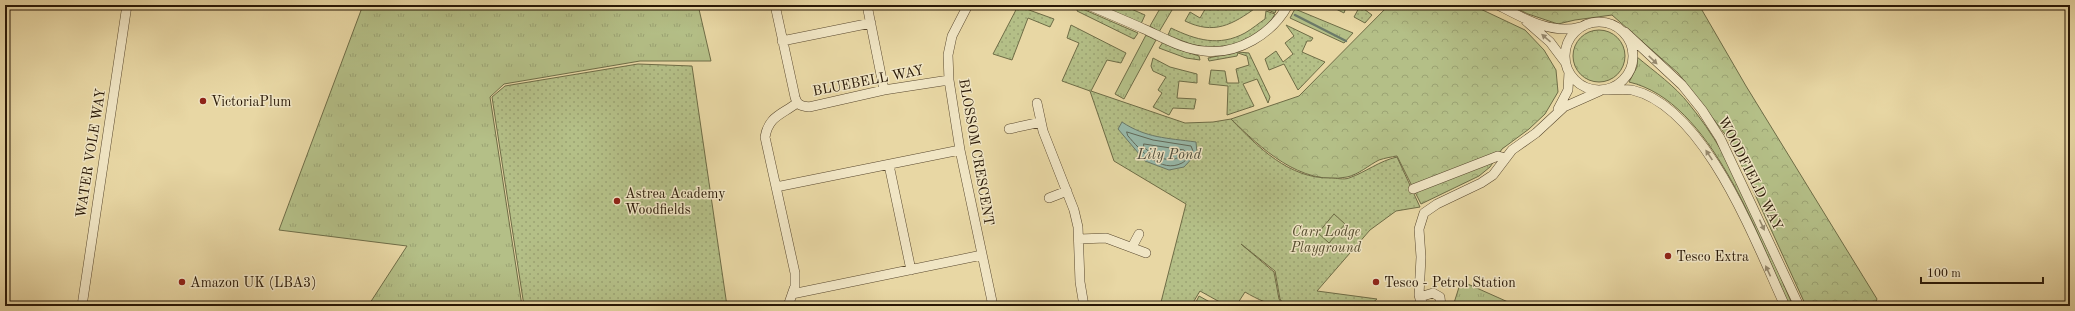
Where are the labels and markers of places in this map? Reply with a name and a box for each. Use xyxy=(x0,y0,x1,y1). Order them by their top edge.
place label: VictoriaPlum xyxy=(211,95,291,109)
marker: VictoriaPlum xyxy=(198,96,208,106)
place label: Astrea Academy Woodfields xyxy=(625,187,726,217)
marker: Astrea Academy Woodfields xyxy=(612,196,622,206)
place label: Tesco Extra xyxy=(1676,250,1749,264)
marker: Tesco Extra xyxy=(1663,251,1673,261)
place label: Amazon UK (LBA3) xyxy=(190,276,316,290)
place label: Tesco - Petrol Station xyxy=(1384,276,1516,290)
marker: Amazon UK (LBA3) xyxy=(177,277,187,287)
marker: Tesco - Petrol Station xyxy=(1371,277,1381,287)

